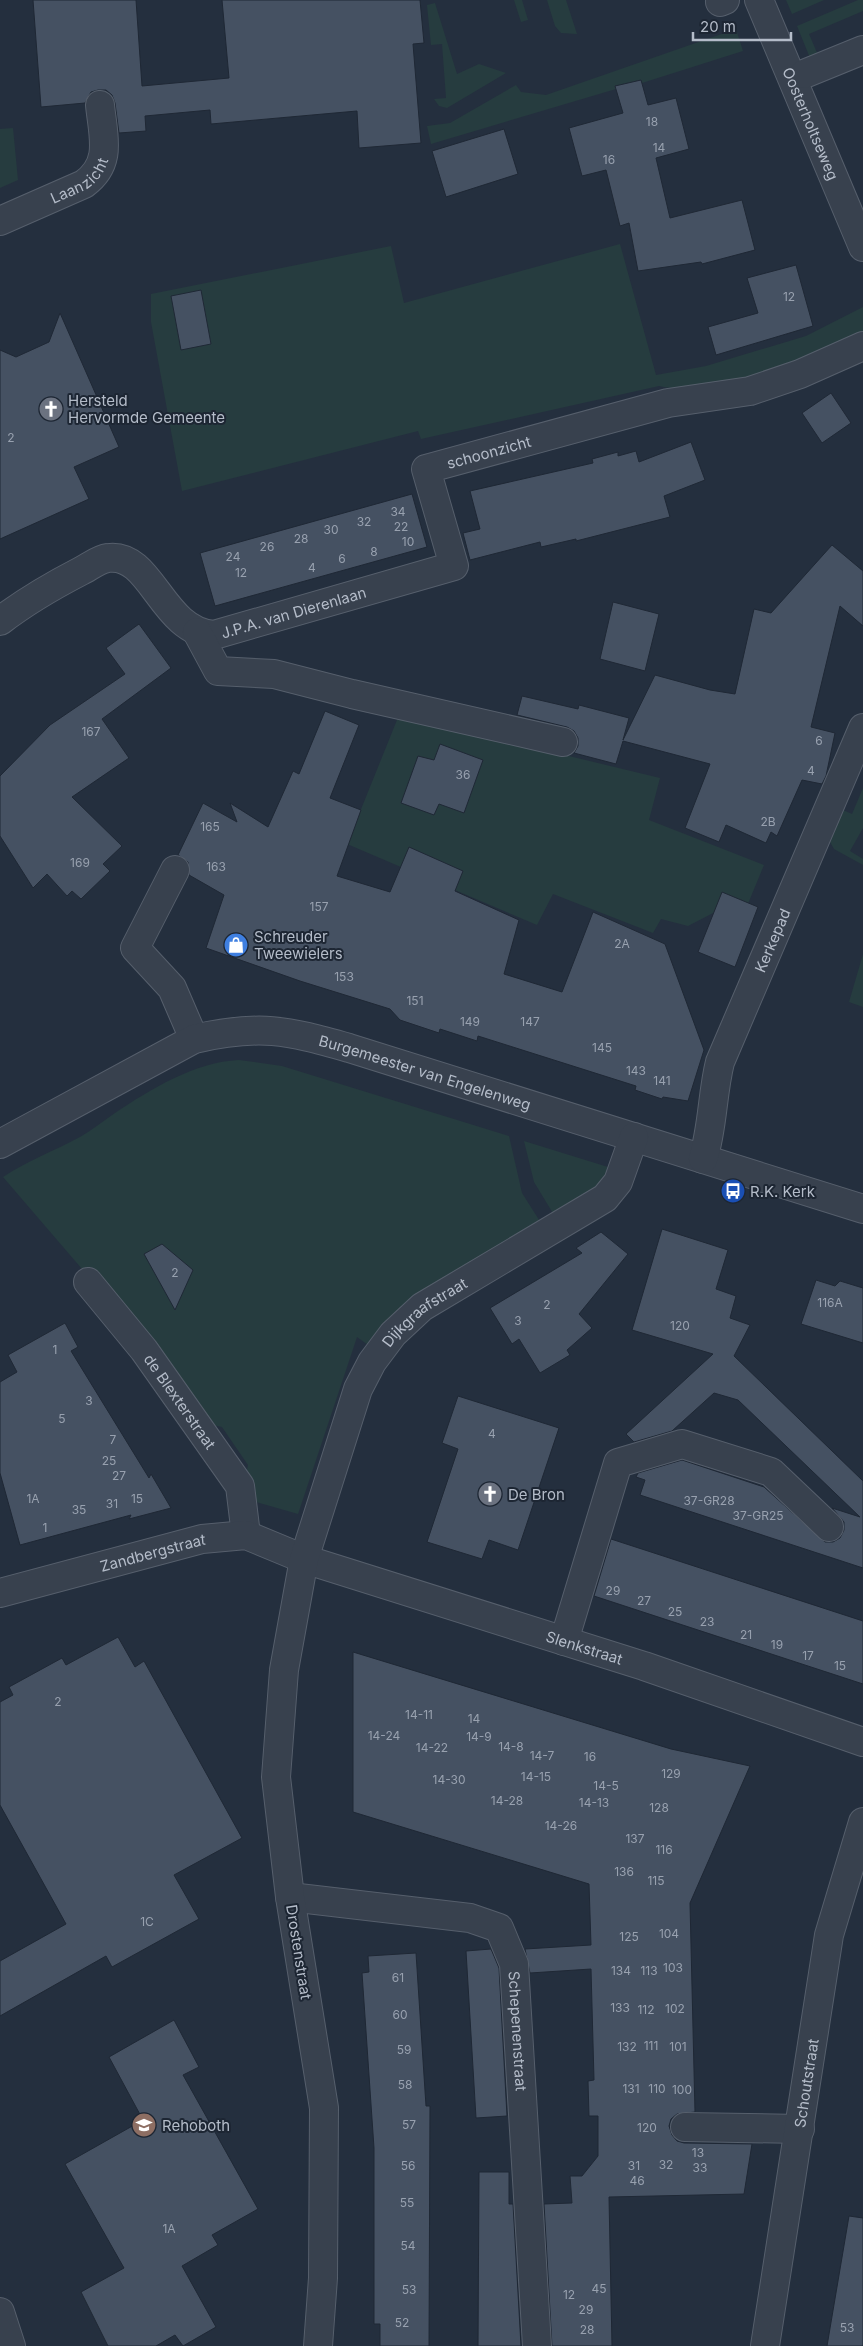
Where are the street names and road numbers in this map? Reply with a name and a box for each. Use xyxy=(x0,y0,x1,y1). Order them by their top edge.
street label: Oosterholtseweg xyxy=(779,64,843,183)
street label: Laanzicht xyxy=(47,155,112,207)
street label: schoonzicht xyxy=(444,431,533,472)
street label: J.P.A. van Dierenlaan xyxy=(219,582,368,642)
street label: Kerkepad xyxy=(750,905,794,975)
street label: Burgemeester van Engelenweg xyxy=(317,1031,533,1114)
street label: Dijkgraafstraat xyxy=(377,1273,470,1350)
street label: de Blexterstraat xyxy=(140,1350,220,1453)
street label: Zandbergstraat xyxy=(98,1529,206,1575)
street label: Slenkstraat xyxy=(544,1626,625,1668)
street label: Drostenstraat xyxy=(282,1903,316,2001)
street label: Schepenenstraat xyxy=(505,1970,531,2092)
street label: Schoutstraat xyxy=(790,2037,822,2129)

